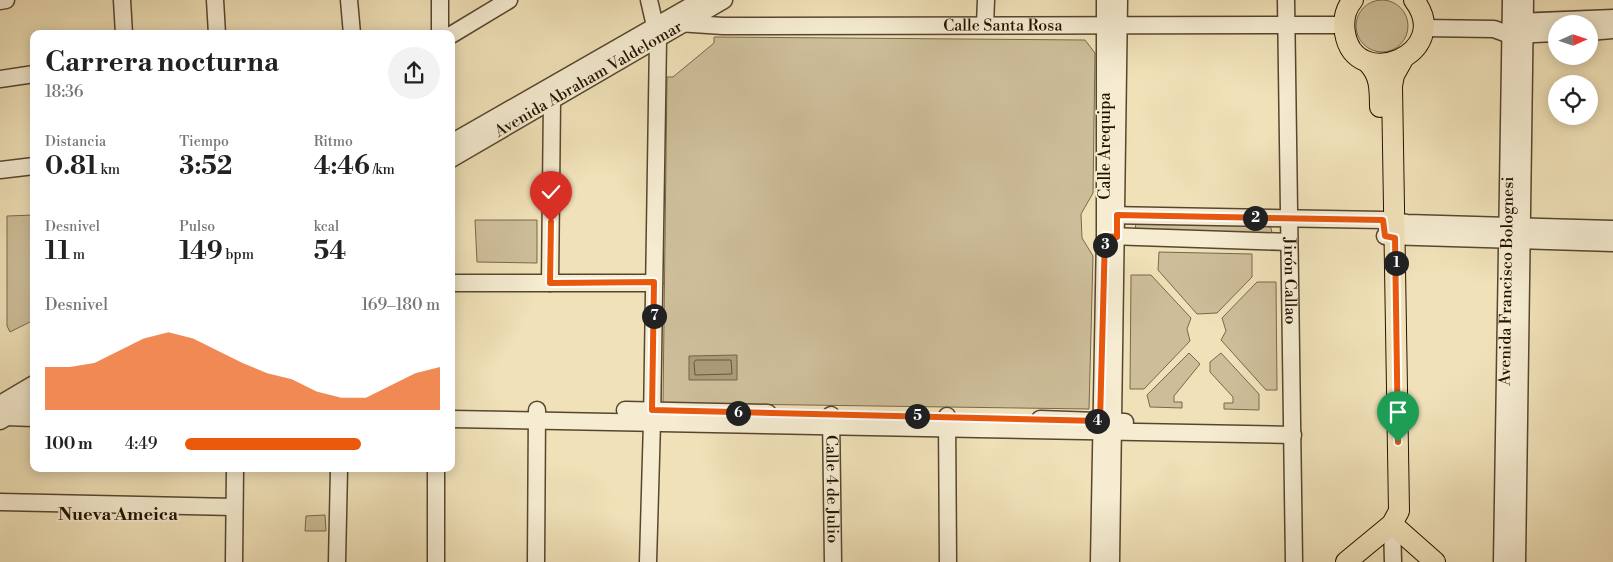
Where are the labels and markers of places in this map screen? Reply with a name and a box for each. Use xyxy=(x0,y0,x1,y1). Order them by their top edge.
pin xyxy=(530,171,572,222)
pin: 2 xyxy=(1242,206,1268,230)
pin: 3 xyxy=(1092,232,1118,258)
pin: 1 xyxy=(1384,250,1408,276)
pin: 7 xyxy=(642,304,666,328)
pin xyxy=(1377,391,1419,442)
pin: 6 xyxy=(726,400,750,426)
pin: 5 xyxy=(904,404,930,428)
pin: 4 xyxy=(1084,408,1110,434)

